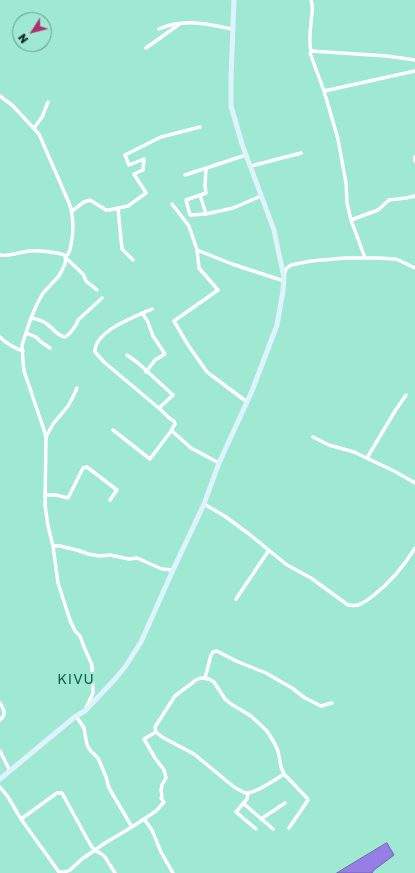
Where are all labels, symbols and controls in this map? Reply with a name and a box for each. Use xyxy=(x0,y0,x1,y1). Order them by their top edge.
north arrow xyxy=(12,12,52,52)
text: N xyxy=(15,32,30,46)
district label: KIVU xyxy=(57,672,95,688)

